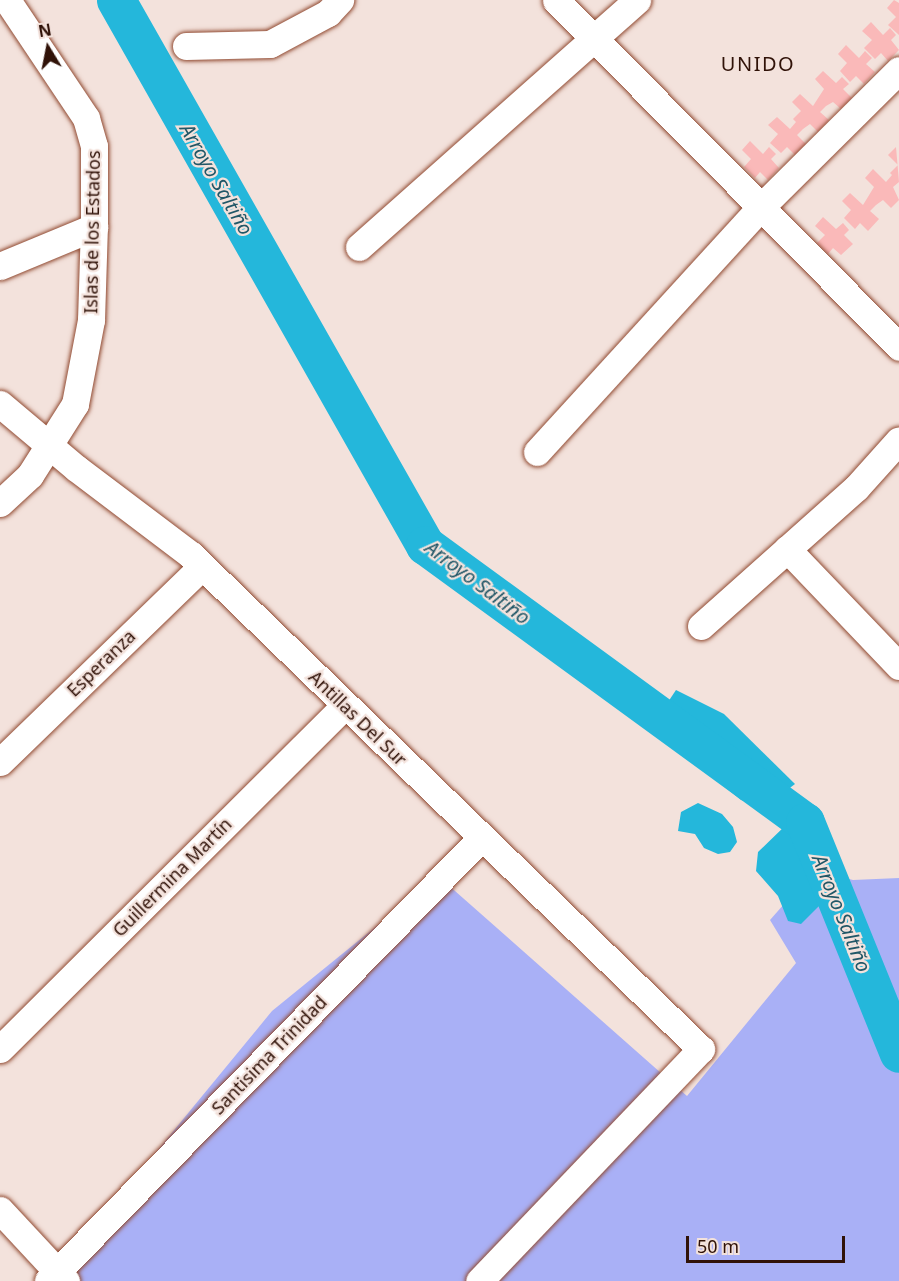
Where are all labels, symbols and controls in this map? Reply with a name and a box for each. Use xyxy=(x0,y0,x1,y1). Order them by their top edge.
north arrow xyxy=(18,18,78,78)
text: N xyxy=(37,18,53,42)
district label: UNIDO xyxy=(721,51,795,75)
water label: Arroyo Saltiño xyxy=(175,119,259,239)
street label: Islas de los Estados xyxy=(80,150,104,314)
water label: Arroyo Saltiño xyxy=(421,535,535,629)
street label: Esperanza xyxy=(62,625,140,701)
street label: Antillas Del Sur xyxy=(305,666,411,770)
street label: Guillermina Martín xyxy=(108,813,236,941)
water label: Arroyo Saltiño xyxy=(808,851,876,975)
street label: Santisima Trinidad xyxy=(207,991,331,1119)
scale bar xyxy=(689,1224,848,1262)
text: 50 m xyxy=(697,1234,739,1258)

